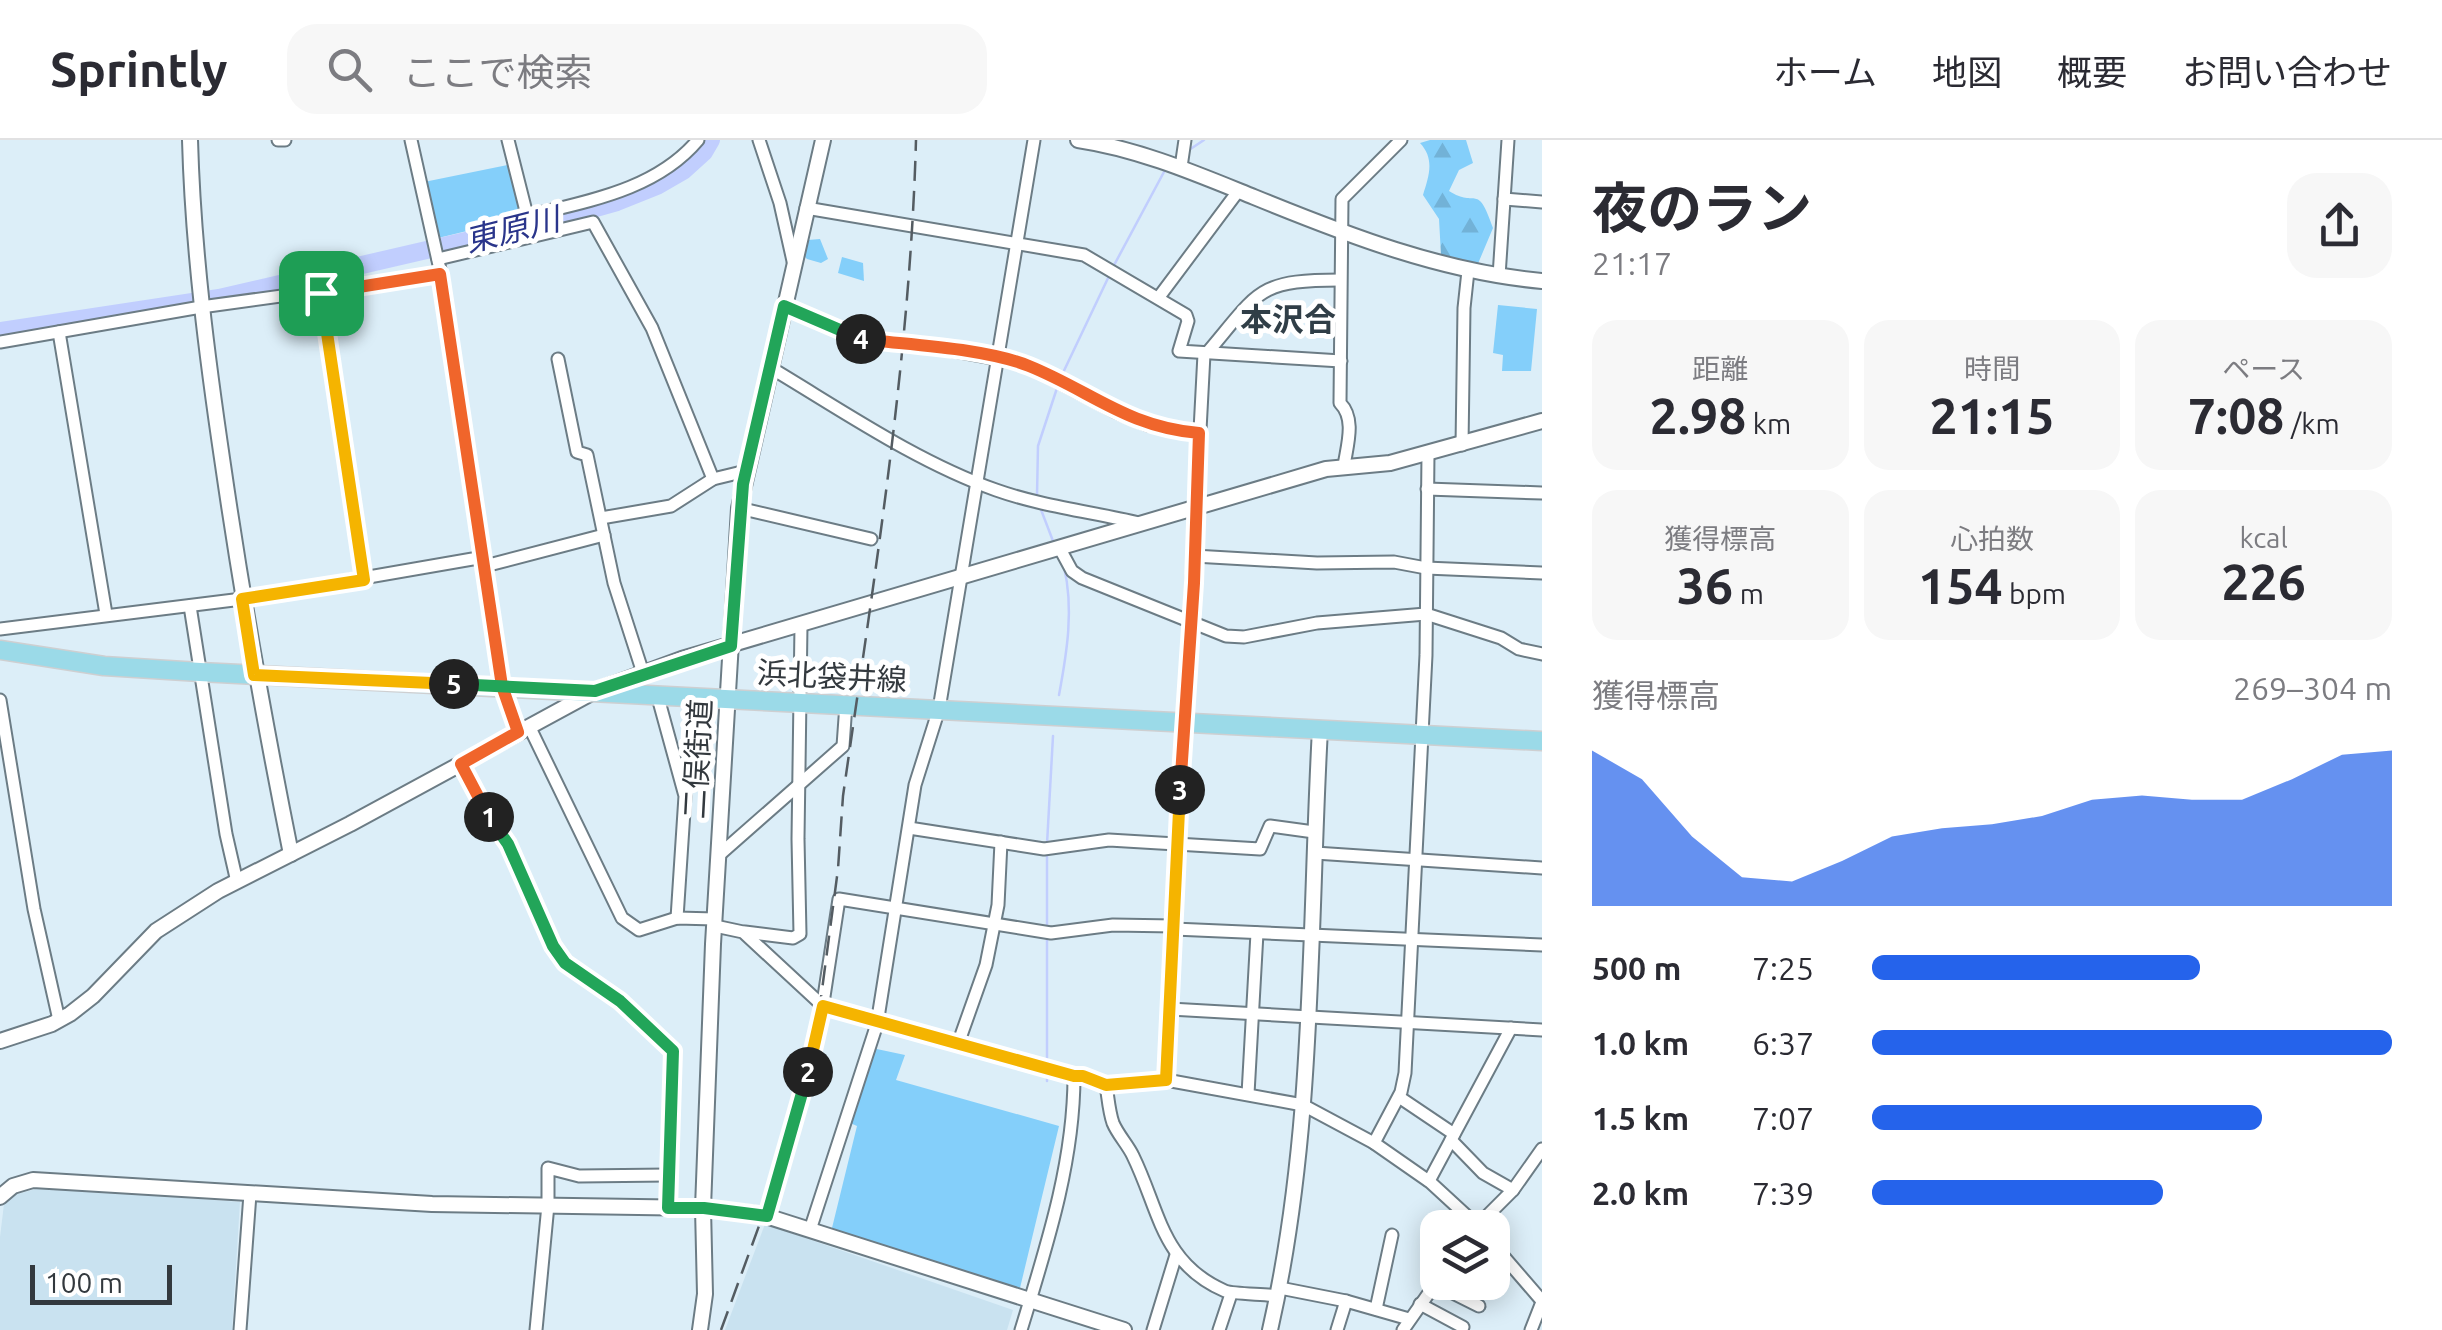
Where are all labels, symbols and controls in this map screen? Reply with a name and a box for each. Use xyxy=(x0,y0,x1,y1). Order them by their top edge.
search box xyxy=(287,24,987,114)
text: Sprintly xyxy=(50,42,227,96)
icon: search xyxy=(322,42,377,97)
text: ここで検索 xyxy=(402,51,593,93)
text: ホーム xyxy=(1773,52,1877,92)
text: 地図 xyxy=(1932,52,2002,92)
text: 概要 xyxy=(2057,52,2127,92)
text: お問い合わせ xyxy=(2182,52,2392,92)
button: share xyxy=(2287,173,2392,278)
text: 夜のラン xyxy=(1592,177,1812,238)
water label: 東原川 xyxy=(461,199,566,258)
text: 21:17 xyxy=(1592,245,1672,281)
pin xyxy=(279,251,364,336)
icon: arrive xyxy=(294,266,349,321)
district label: 本沢合 xyxy=(1240,301,1336,337)
pin: 4 xyxy=(836,314,886,364)
text: 4 xyxy=(853,323,869,354)
text: 距離 xyxy=(1692,353,1748,384)
text: 時間 xyxy=(1964,353,2020,384)
text: ペース xyxy=(2222,353,2305,384)
text: 2.98 xyxy=(1650,387,1746,443)
text: 21:15 xyxy=(1929,387,2055,443)
text: 7:08 xyxy=(2188,387,2285,443)
text: km xyxy=(1746,408,1791,439)
text: /km xyxy=(2285,408,2340,439)
text: kcal xyxy=(2239,522,2288,553)
text: 獲得標高 xyxy=(1664,523,1776,554)
text: 心拍数 xyxy=(1950,523,2034,554)
text: 226 xyxy=(2221,553,2306,609)
text: 36 xyxy=(1677,557,1733,613)
text: 154 xyxy=(1918,557,2003,613)
text: m xyxy=(1733,578,1764,609)
text: bpm xyxy=(2003,578,2066,609)
street label: 浜北袋井線 xyxy=(756,655,908,697)
pin: 5 xyxy=(429,659,479,709)
text: 5 xyxy=(446,668,462,699)
text: 269–304 m xyxy=(2233,670,2392,706)
text: 獲得標高 xyxy=(1592,677,1720,713)
street label: 二俣街道 xyxy=(677,698,717,820)
pin: 3 xyxy=(1155,765,1205,815)
text: 3 xyxy=(1172,774,1188,805)
pin: 1 xyxy=(464,792,514,842)
text: 1 xyxy=(481,801,497,832)
text: 500 m xyxy=(1592,950,1681,986)
text: 7:25 xyxy=(1752,950,1814,986)
text: 1.0 km xyxy=(1592,1025,1689,1061)
text: 6:37 xyxy=(1752,1025,1814,1061)
pin: 2 xyxy=(783,1047,833,1097)
text: 2 xyxy=(800,1056,816,1087)
text: 1.5 km xyxy=(1592,1100,1689,1136)
text: 7:07 xyxy=(1752,1100,1814,1136)
text: 2.0 km xyxy=(1592,1175,1689,1211)
text: 7:39 xyxy=(1752,1175,1814,1211)
map controls xyxy=(1420,1210,1510,1300)
button: layers xyxy=(1420,1210,1510,1300)
scale bar xyxy=(30,1260,172,1304)
text: 100 m xyxy=(45,1267,123,1298)

